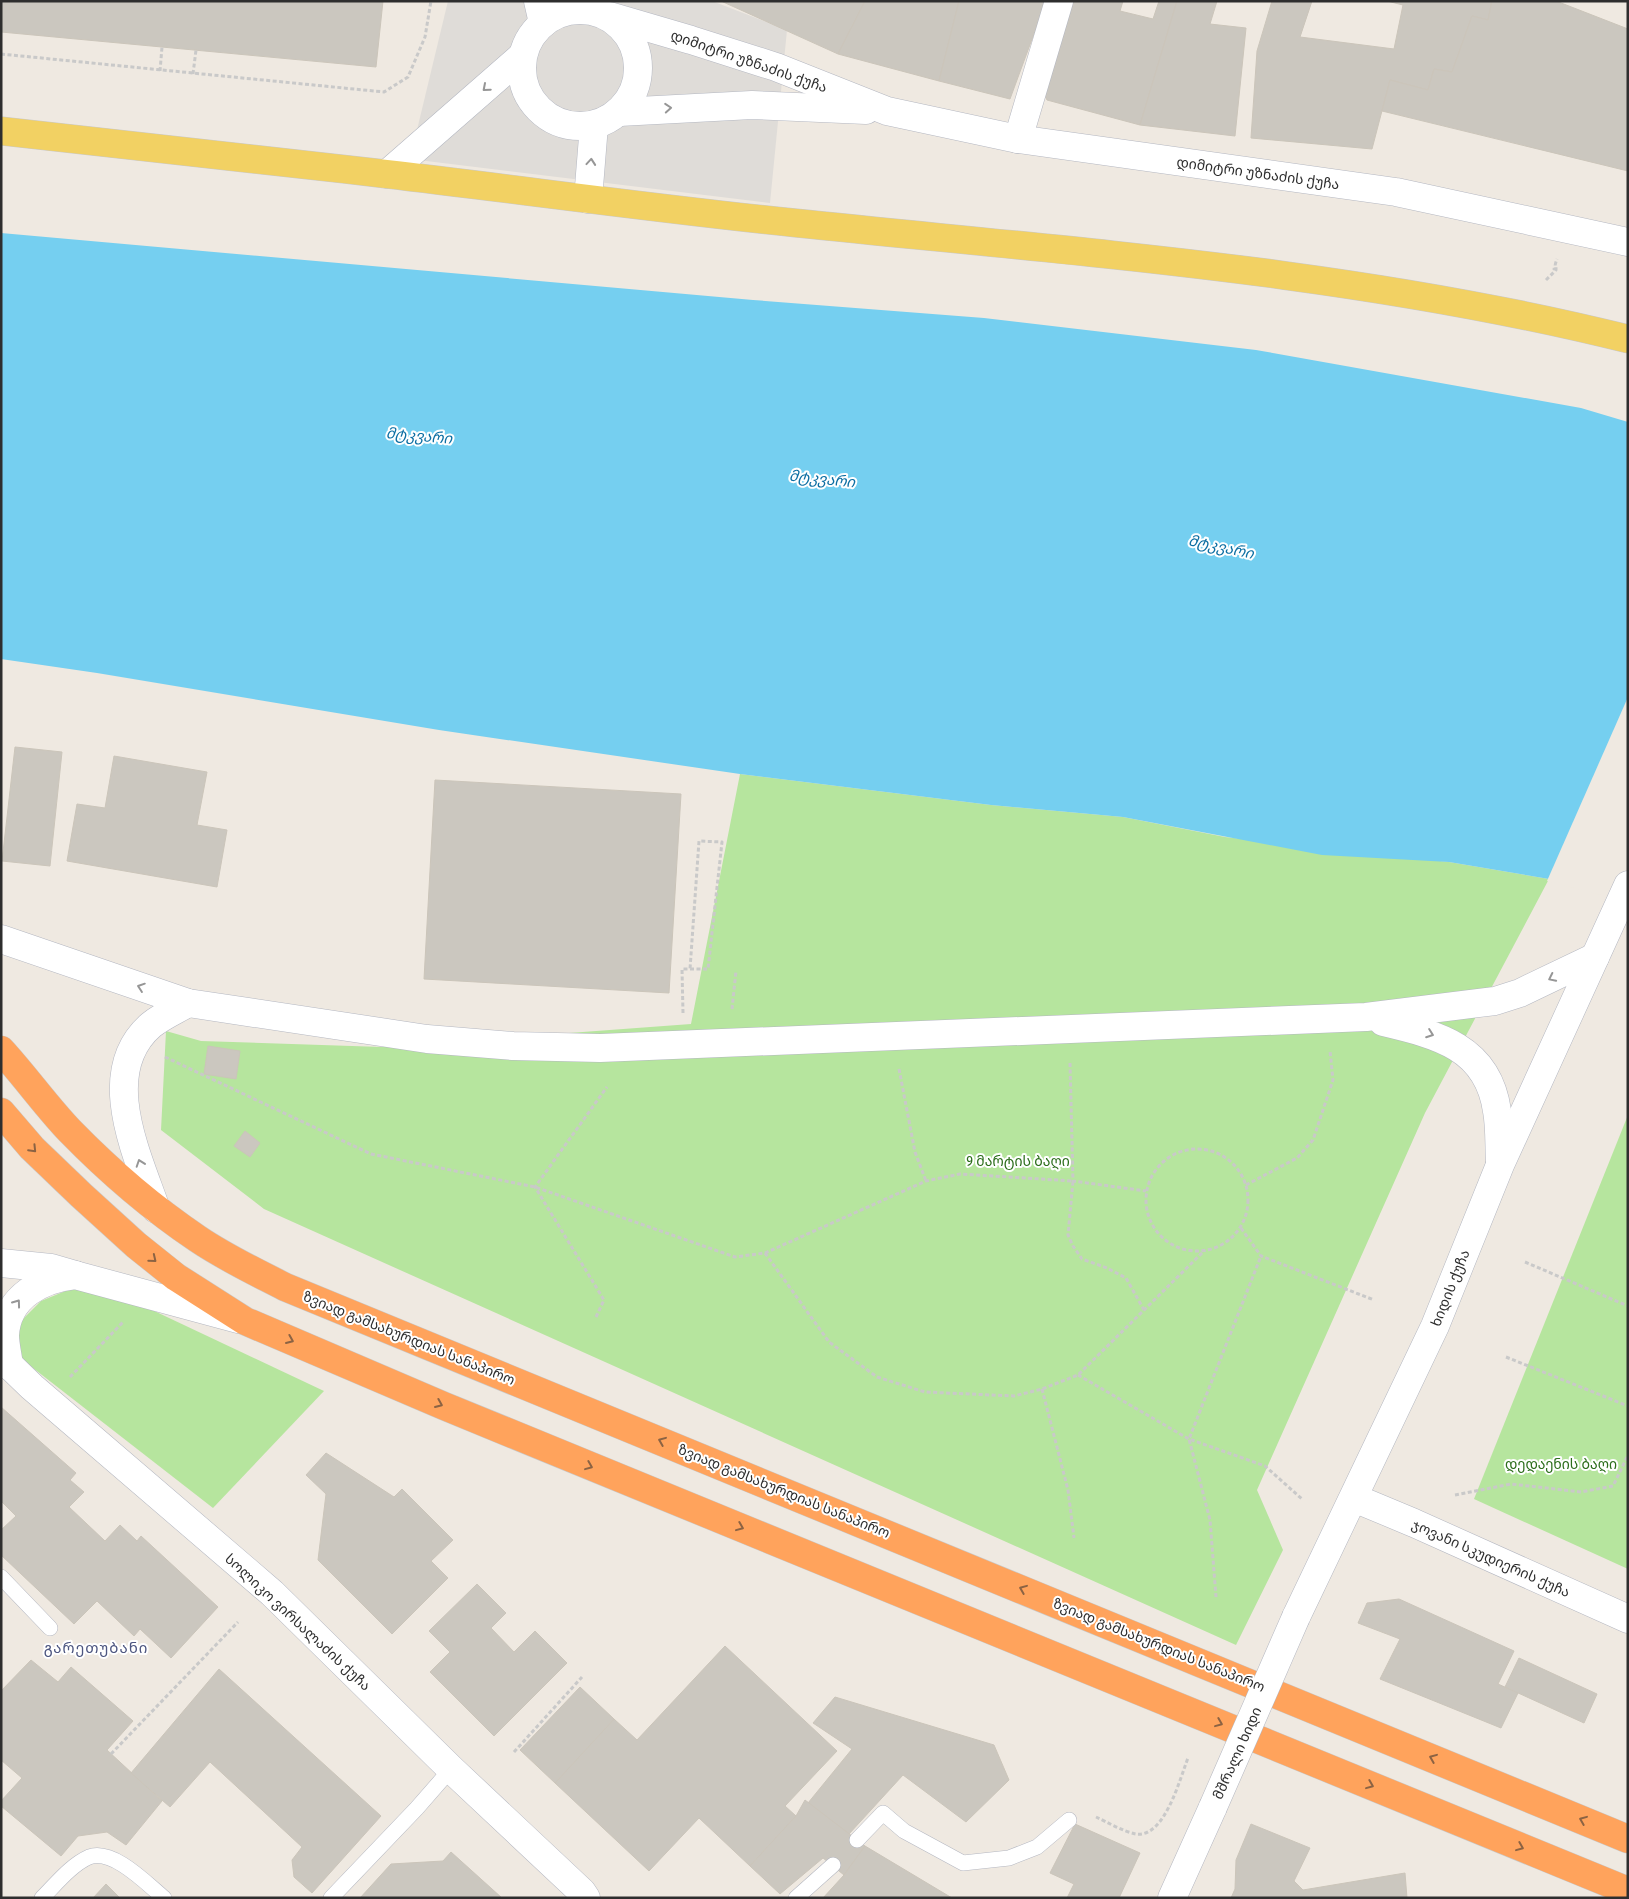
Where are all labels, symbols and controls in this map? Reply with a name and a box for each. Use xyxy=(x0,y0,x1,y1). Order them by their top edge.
street label: დიმიტრი უზნაძის ქუჩა xyxy=(668,27,829,96)
one-way arrow xyxy=(482,82,491,91)
one-way arrow xyxy=(664,103,672,114)
street label: დიმიტრი უზნაძის ქუჩა xyxy=(1175,154,1340,193)
one-way arrow xyxy=(585,158,596,166)
water label: მტკვარი xyxy=(385,424,454,448)
water label: მტკვარი xyxy=(788,467,857,492)
water label: მტკვარი xyxy=(1187,531,1257,563)
one-way arrow xyxy=(1548,972,1557,982)
one-way arrow xyxy=(138,983,146,993)
one-way arrow xyxy=(1425,1028,1434,1038)
one-way arrow xyxy=(27,1143,36,1152)
park label: 9 მარტის ბაღი xyxy=(966,1153,1070,1170)
one-way arrow xyxy=(136,1159,146,1168)
street label: ხიდის ქუჩა xyxy=(1427,1247,1474,1329)
one-way arrow xyxy=(147,1253,156,1261)
street label: ზვიად გამსახურდიას სანაპირო xyxy=(300,1288,517,1389)
one-way arrow xyxy=(12,1300,20,1309)
one-way arrow xyxy=(285,1334,294,1344)
one-way arrow xyxy=(434,1398,443,1408)
one-way arrow xyxy=(659,1437,667,1447)
street label: ზვიად გამსახურდიას სანაპირო xyxy=(675,1441,892,1542)
park label: დედაენის ბაღი xyxy=(1505,1456,1617,1473)
one-way arrow xyxy=(585,1460,593,1470)
street label: ჯოვანი სკუდიერის ქუჩა xyxy=(1409,1516,1573,1601)
one-way arrow xyxy=(735,1521,744,1532)
street label: სოლიკო ვირსალაძის ქუჩა xyxy=(221,1550,374,1694)
one-way arrow xyxy=(1019,1585,1028,1596)
street label: ზვიად გამსახურდიას სანაპირო xyxy=(1050,1595,1267,1696)
district label: გარეთუბანი xyxy=(44,1639,148,1657)
street label: მშრალი ხიდი xyxy=(1209,1704,1265,1802)
one-way arrow xyxy=(1214,1717,1223,1728)
one-way arrow xyxy=(1429,1754,1437,1764)
one-way arrow xyxy=(1365,1779,1374,1789)
one-way arrow xyxy=(1579,1816,1588,1826)
one-way arrow xyxy=(1515,1840,1524,1851)

